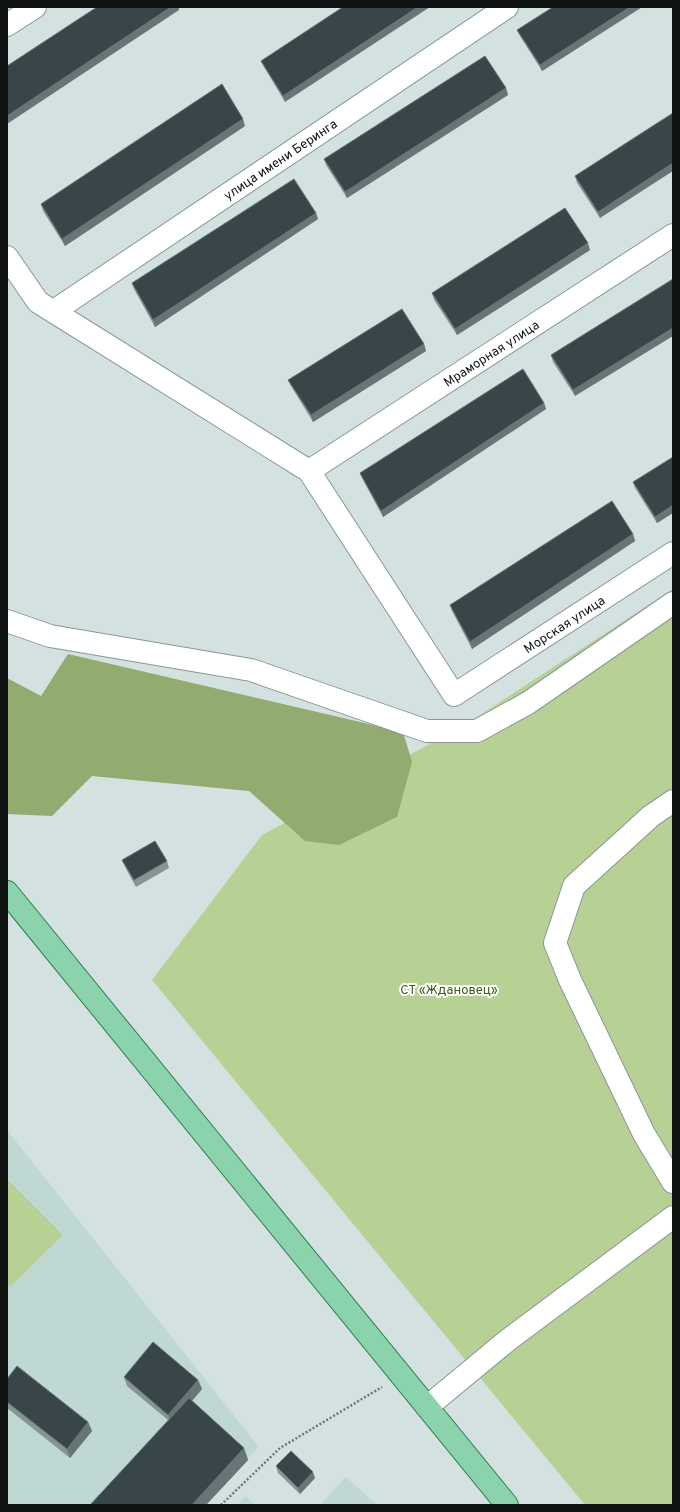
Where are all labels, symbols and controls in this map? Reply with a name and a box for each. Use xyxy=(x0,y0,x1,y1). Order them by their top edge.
street label: улица имени Беринга xyxy=(221,117,341,205)
street label: Мраморная улица xyxy=(441,318,543,392)
street label: Морская улица xyxy=(521,593,609,658)
park label: СТ «Ждановец» xyxy=(400,983,498,999)

